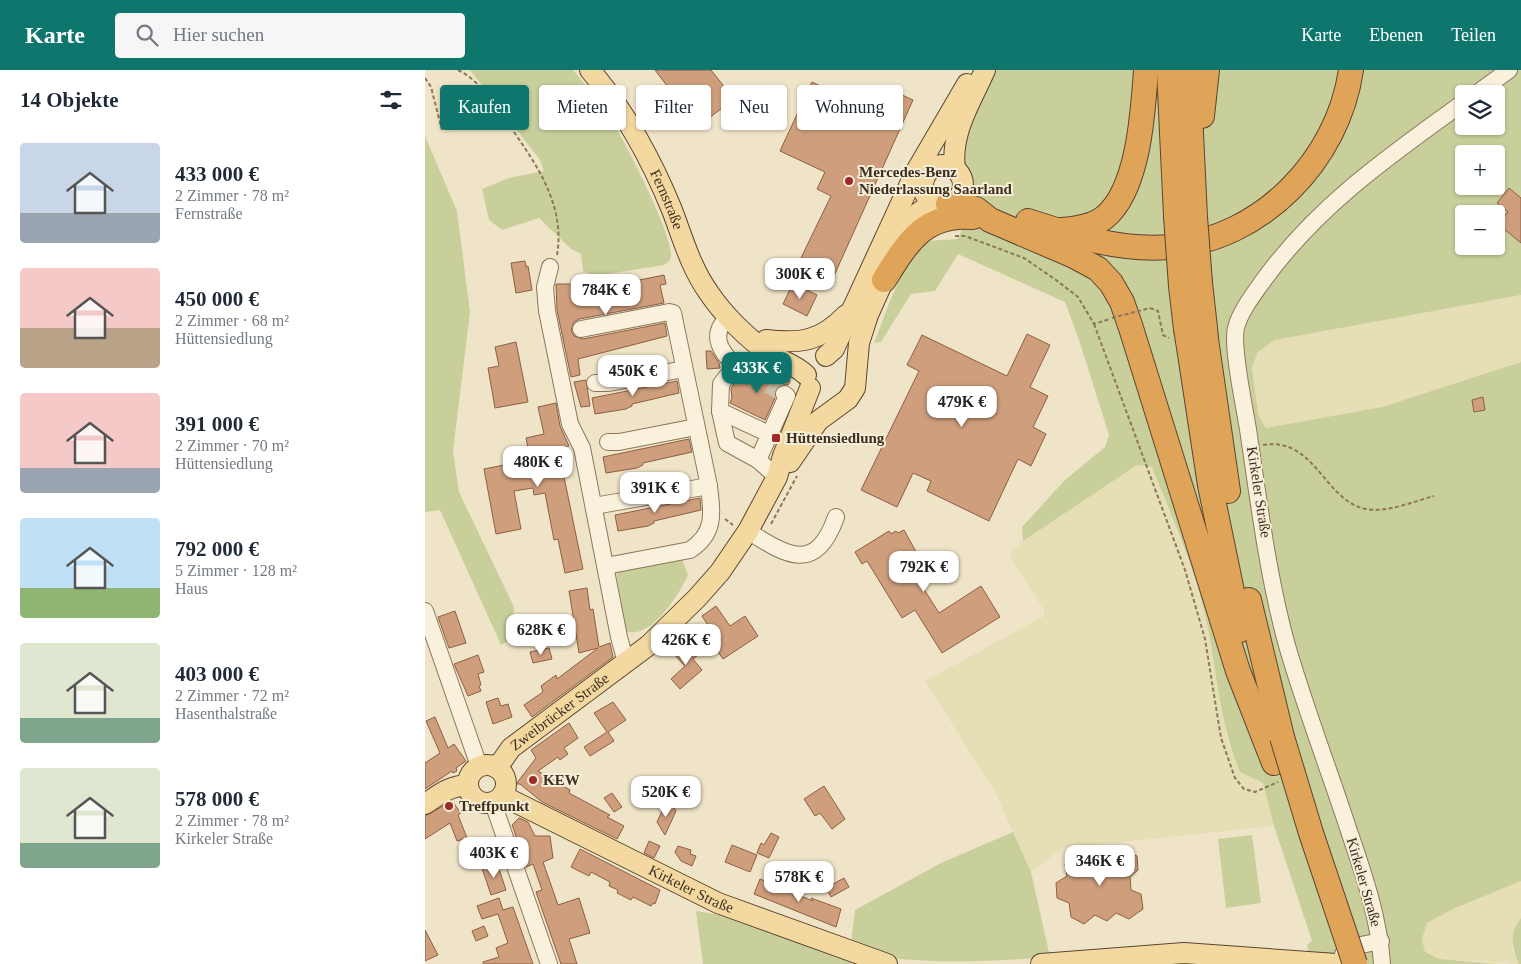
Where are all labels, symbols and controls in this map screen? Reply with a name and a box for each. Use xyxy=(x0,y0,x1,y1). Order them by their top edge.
search box xyxy=(115,13,465,58)
icon: search xyxy=(133,21,161,49)
text: Karte xyxy=(25,22,85,48)
text: Hier suchen xyxy=(173,24,264,45)
text: Karte xyxy=(1301,25,1341,45)
text: Ebenen xyxy=(1369,25,1423,45)
text: Teilen xyxy=(1451,25,1496,45)
chip: Kaufen xyxy=(440,85,529,130)
chip: Mieten xyxy=(539,85,626,130)
chip: Filter xyxy=(636,85,711,130)
chip: Neu xyxy=(721,85,787,130)
chip: Wohnung xyxy=(797,85,903,130)
map controls xyxy=(1455,85,1505,255)
button: layers xyxy=(1455,85,1505,135)
icon: filters xyxy=(377,86,405,114)
text: 14 Objekte xyxy=(20,88,119,112)
button: + xyxy=(1455,145,1505,195)
text: 433 000 € xyxy=(175,162,259,186)
icon: home xyxy=(60,163,120,223)
place label: Mercedes-Benz Niederlassung Saarland xyxy=(859,164,1013,197)
street label: Fernstraße xyxy=(647,167,686,232)
marker: Mercedes-Benz Niederlassung Saarland xyxy=(843,175,855,187)
text: 2 Zimmer · 78 m² xyxy=(175,187,289,204)
text: Fernstraße xyxy=(175,205,243,222)
button: − xyxy=(1455,205,1505,255)
pin: 300K € xyxy=(759,258,841,300)
text: 300K € xyxy=(776,265,824,282)
pin: 784K € xyxy=(565,274,647,316)
text: 784K € xyxy=(582,281,630,298)
text: 450 000 € xyxy=(175,287,259,311)
icon: home xyxy=(60,288,120,348)
text: 2 Zimmer · 68 m² xyxy=(175,312,289,329)
text: Hüttensiedlung xyxy=(175,330,273,347)
pin: 433K € xyxy=(716,352,798,394)
pin: 450K € xyxy=(592,354,674,397)
text: 433K € xyxy=(733,359,781,376)
text: 450K € xyxy=(609,362,657,379)
pin: 479K € xyxy=(921,386,1003,428)
text: 479K € xyxy=(938,393,986,410)
text: 391 000 € xyxy=(175,412,259,436)
icon: home xyxy=(60,413,120,473)
place label: Hüttensiedlung xyxy=(786,430,885,446)
marker: Hüttensiedlung xyxy=(770,432,782,444)
text: 2 Zimmer · 70 m² xyxy=(175,437,289,454)
street label: Kirkeler Straße xyxy=(1244,445,1274,539)
pin: 480K € xyxy=(497,446,579,488)
text: 480K € xyxy=(514,453,562,470)
text: Hüttensiedlung xyxy=(175,455,273,472)
pin: 391K € xyxy=(614,472,696,514)
text: 391K € xyxy=(631,479,679,496)
text: 792 000 € xyxy=(175,537,259,561)
icon: home xyxy=(60,538,120,598)
pin: 792K € xyxy=(883,550,965,593)
text: 792K € xyxy=(900,558,948,575)
text: 5 Zimmer · 128 m² xyxy=(175,562,297,579)
text: Haus xyxy=(175,580,208,597)
pin: 628K € xyxy=(500,614,582,656)
text: 628K € xyxy=(517,621,565,638)
pin: 426K € xyxy=(645,624,727,666)
text: 426K € xyxy=(662,631,710,648)
text: 403 000 € xyxy=(175,662,259,686)
icon: home xyxy=(60,663,120,723)
street label: Zweibrücker Straße xyxy=(507,670,612,754)
text: 2 Zimmer · 72 m² xyxy=(175,687,289,704)
text: Hasenthalstraße xyxy=(175,705,277,722)
place label: KEW xyxy=(543,772,580,788)
marker: KEW xyxy=(527,774,539,786)
pin: 520K € xyxy=(625,776,707,818)
text: 520K € xyxy=(642,783,690,800)
text: 578 000 € xyxy=(175,787,259,811)
icon: home xyxy=(60,788,120,848)
place label: Treffpunkt xyxy=(459,798,529,814)
marker: Treffpunkt xyxy=(443,800,455,812)
text: 2 Zimmer · 78 m² xyxy=(175,812,289,829)
text: Kirkeler Straße xyxy=(175,830,273,847)
pin: 403K € xyxy=(453,836,535,879)
street label: Kirkeler Straße xyxy=(1344,836,1384,929)
text: 403K € xyxy=(470,844,518,861)
pin: 346K € xyxy=(1059,844,1141,887)
text: 346K € xyxy=(1076,852,1124,869)
pin: 578K € xyxy=(758,860,840,903)
street label: Kirkeler Straße xyxy=(646,862,736,916)
text: 578K € xyxy=(775,868,823,885)

